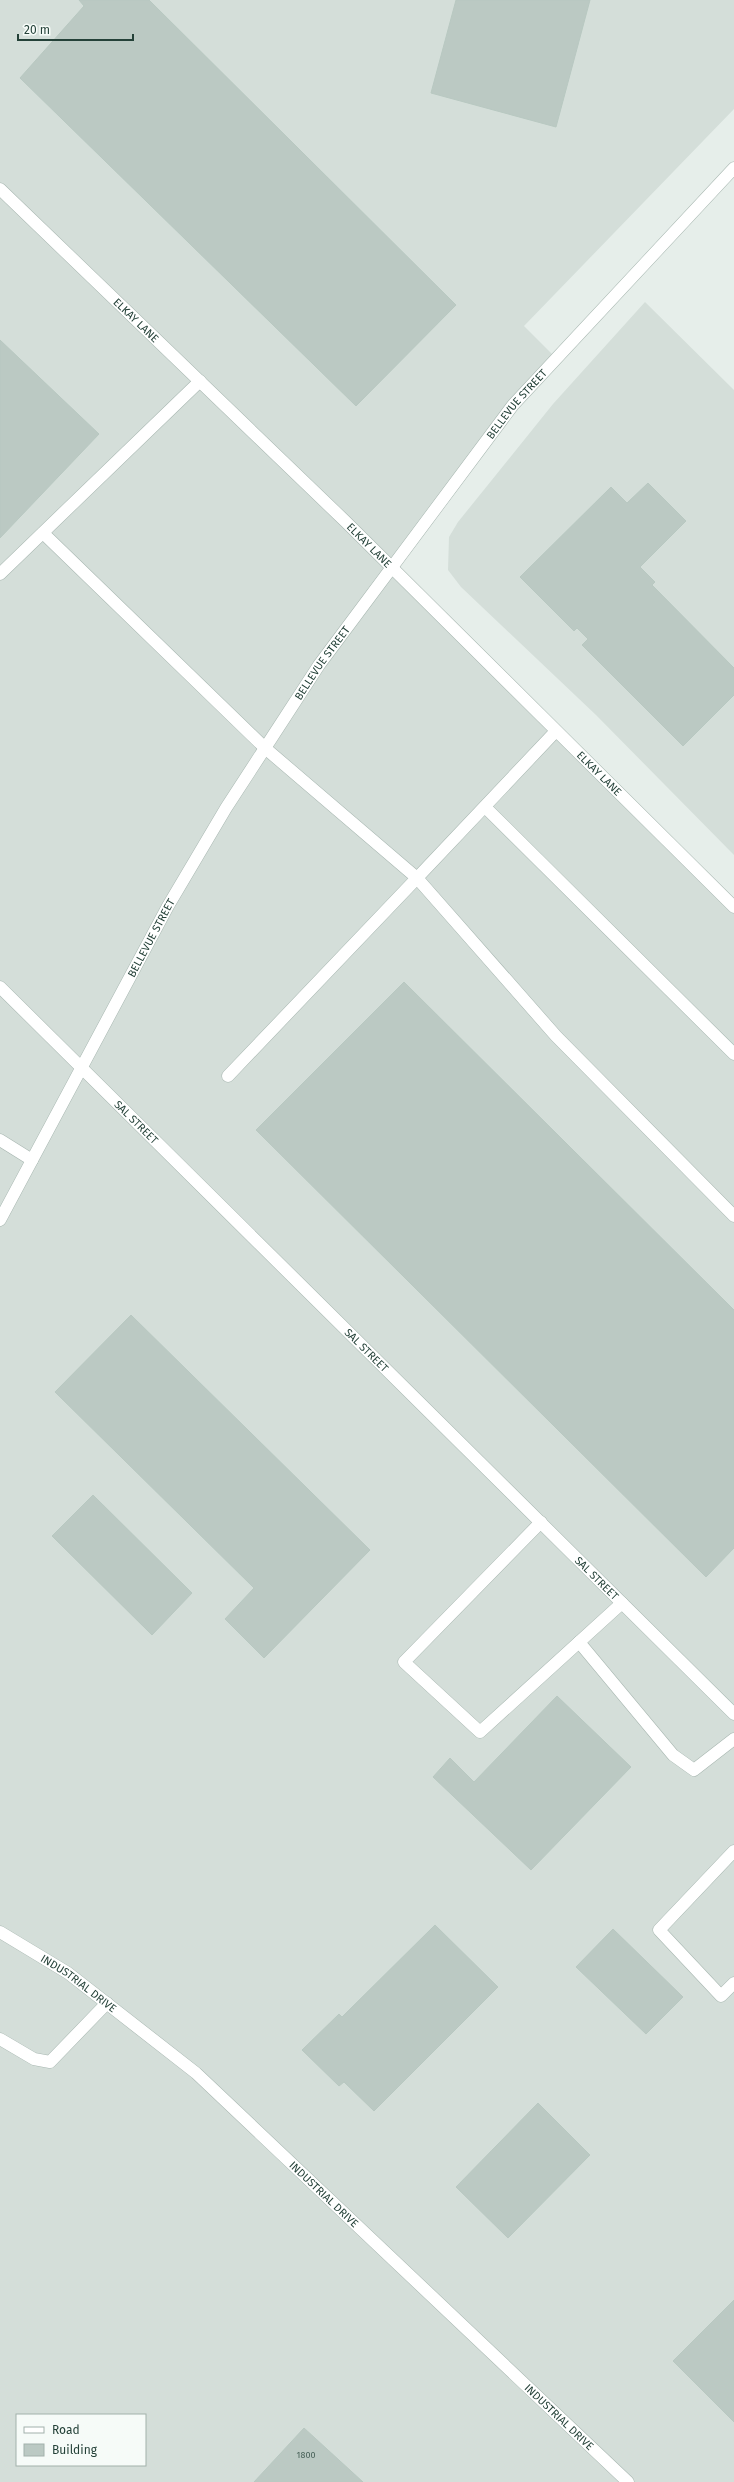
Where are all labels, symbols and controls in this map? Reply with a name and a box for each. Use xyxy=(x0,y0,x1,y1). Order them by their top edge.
scale bar xyxy=(18,16,133,42)
text: 20 m xyxy=(24,23,50,37)
street label: ELKAY LANE xyxy=(111,295,162,345)
street label: BELLEVUE STREET xyxy=(484,366,550,441)
street label: ELKAY LANE xyxy=(344,520,394,570)
street label: BELLEVUE STREET xyxy=(292,623,353,702)
street label: ELKAY LANE xyxy=(574,748,624,798)
street label: BELLEVUE STREET xyxy=(125,896,178,979)
street label: SAL STREET xyxy=(112,1098,161,1147)
street label: SAL STREET xyxy=(342,1326,391,1375)
street label: SAL STREET xyxy=(572,1554,622,1603)
street label: INDUSTRIAL DRIVE xyxy=(39,1952,119,2015)
street label: INDUSTRIAL DRIVE xyxy=(287,2158,361,2230)
street label: INDUSTRIAL DRIVE xyxy=(522,2381,596,2453)
legend xyxy=(16,2414,146,2466)
text: Road xyxy=(52,2423,80,2437)
text: Building xyxy=(52,2443,98,2457)
house number: 1800 xyxy=(297,2450,315,2460)

